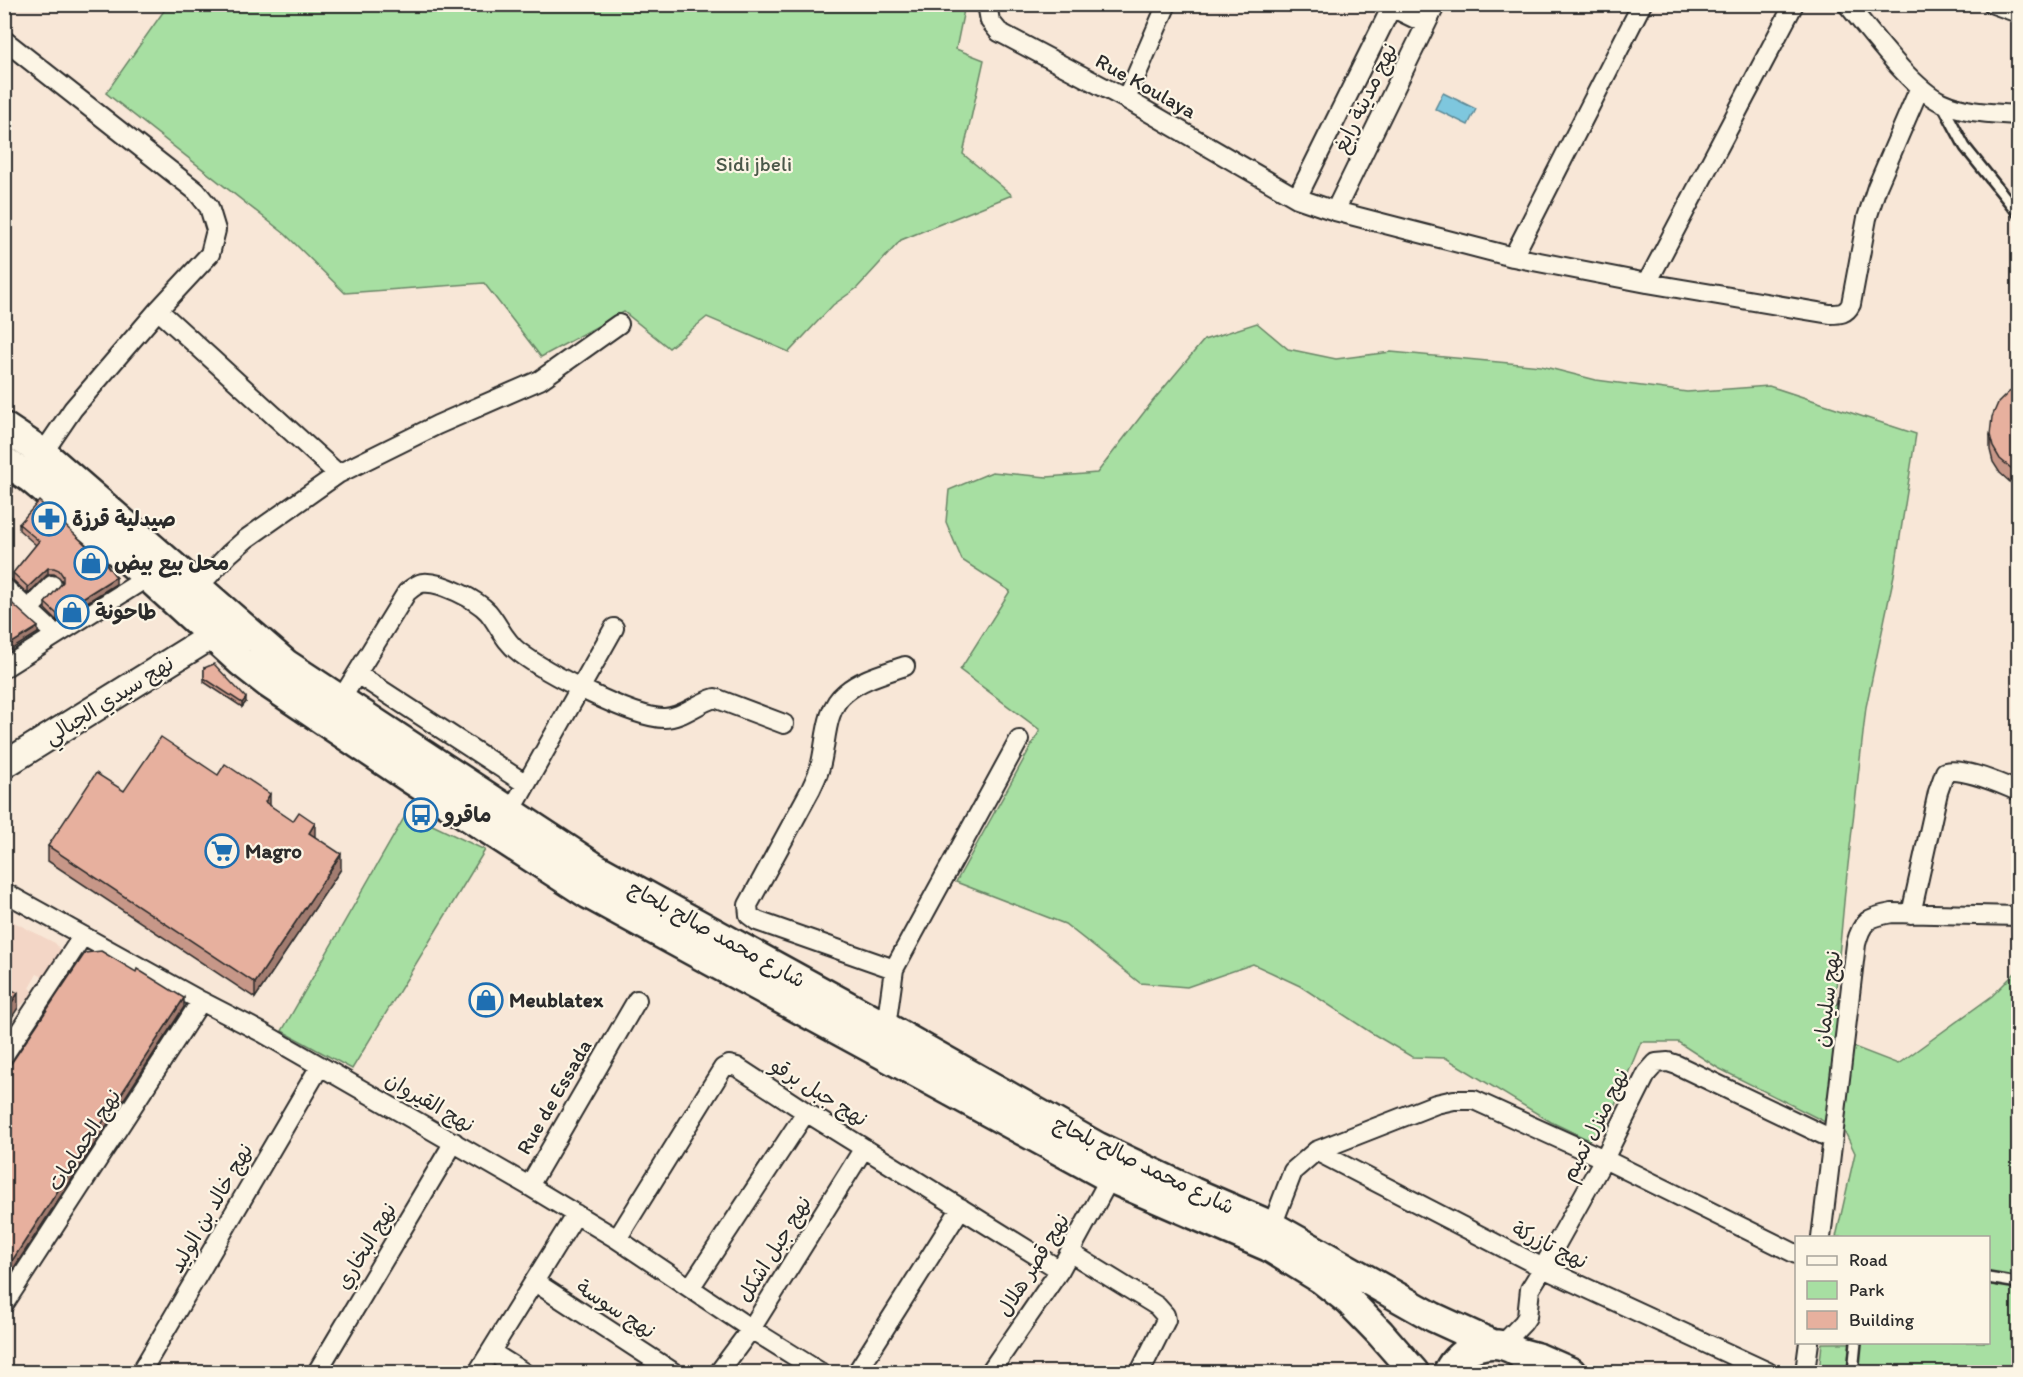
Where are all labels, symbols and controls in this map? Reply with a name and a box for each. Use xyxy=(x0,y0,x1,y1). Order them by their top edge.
street label: نهج مدينة رابغ xyxy=(1327,39,1405,158)
street label: Rue Koulaya xyxy=(1091,48,1201,124)
park label: Sidi jbeli xyxy=(716,151,792,176)
pharmacy icon: صيدلية قرزة xyxy=(31,501,67,537)
place label: صيدلية قرزة xyxy=(72,506,176,532)
shop icon: محل بيع بيض xyxy=(73,545,109,581)
place label: محل بيع بيض xyxy=(114,550,229,578)
shop icon: طاحونة xyxy=(54,594,90,630)
place label: طاحونة xyxy=(95,599,157,625)
street label: نهج سيدي الجبالي xyxy=(39,650,182,755)
bus stop icon: ماقرو xyxy=(403,797,439,833)
place label: ماقرو xyxy=(442,802,491,827)
supermarket icon: Magro xyxy=(204,833,240,869)
place label: Magro xyxy=(245,838,302,864)
street label: شارع محمد صالح بلحاج xyxy=(623,875,810,995)
street label: نهج سليمان xyxy=(1808,949,1847,1049)
shop icon: Meublatex xyxy=(468,982,504,1018)
place label: Meublatex xyxy=(509,987,604,1012)
street label: Rue de Essada xyxy=(511,1035,597,1159)
street label: نهج جبل برقو xyxy=(764,1051,873,1133)
street label: نهج منزل تميم xyxy=(1555,1064,1637,1187)
street label: نهج القيروان xyxy=(380,1066,479,1139)
street label: نهج الحمامات xyxy=(42,1084,127,1196)
street label: شارع محمد صالح بلحاج xyxy=(1048,1110,1239,1222)
street label: نهج خالد بن الوليد xyxy=(163,1139,259,1278)
street label: نهج جبل اشكل xyxy=(731,1191,818,1307)
street label: نهج البخاري xyxy=(330,1198,404,1295)
street label: نهج قصر هلال xyxy=(991,1209,1076,1322)
street label: نهج تازركة xyxy=(1507,1216,1592,1275)
legend xyxy=(1795,1236,1990,1344)
text: Road xyxy=(1849,1249,1888,1271)
street label: نهج سوسة xyxy=(571,1274,660,1345)
text: Park xyxy=(1849,1279,1884,1301)
text: Building xyxy=(1849,1309,1915,1331)

